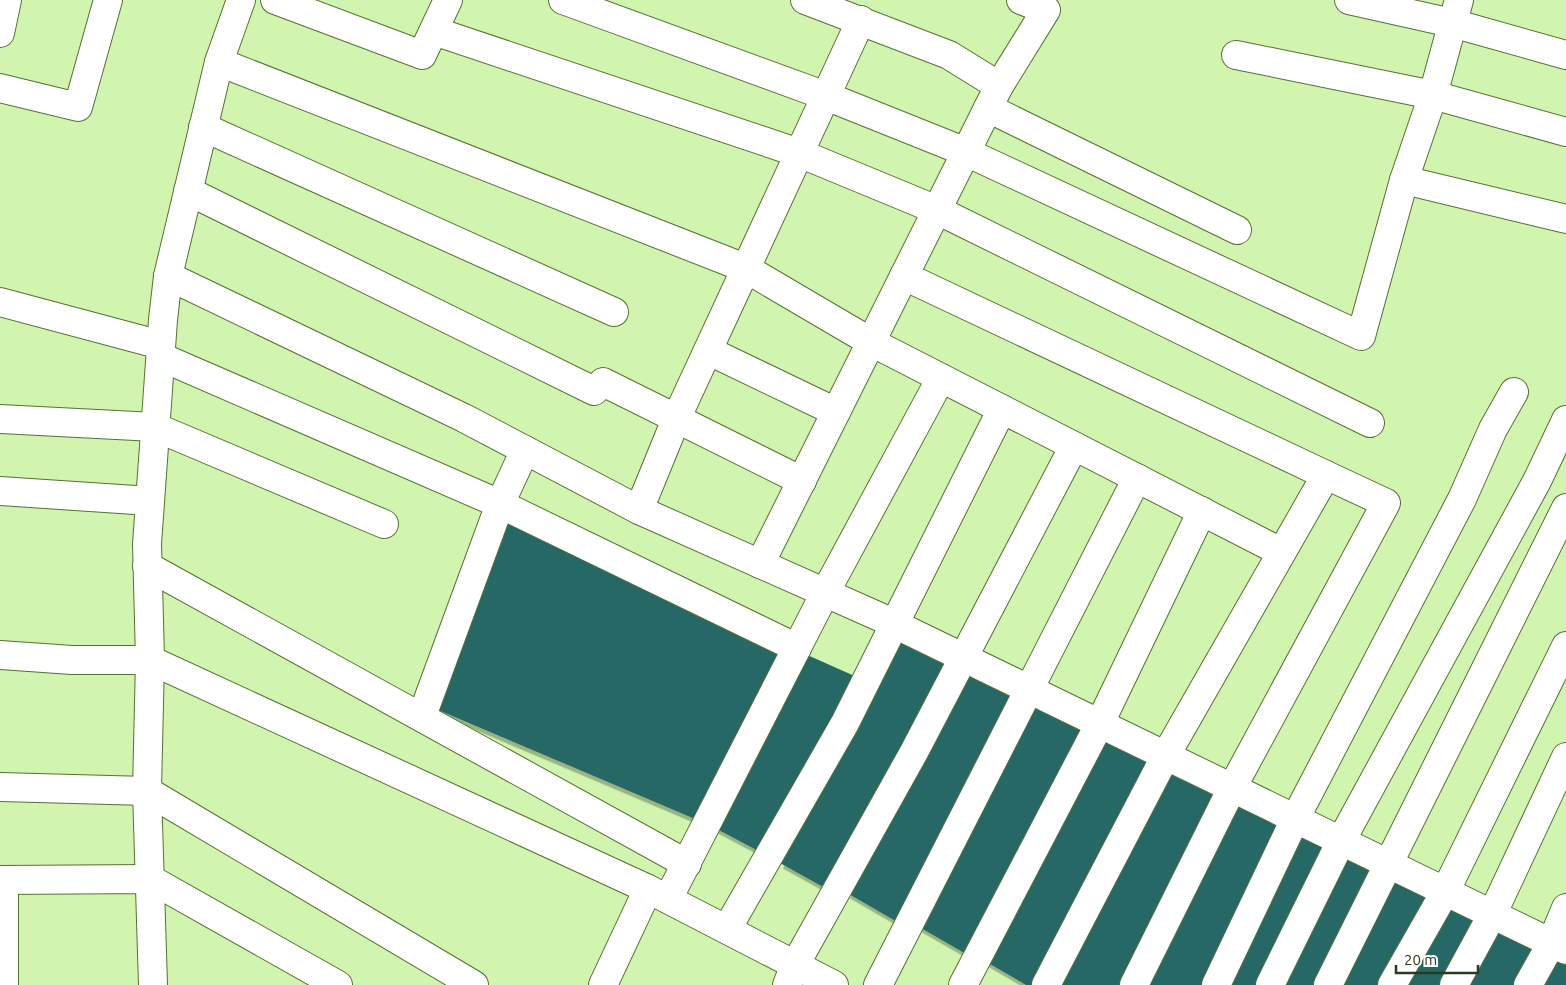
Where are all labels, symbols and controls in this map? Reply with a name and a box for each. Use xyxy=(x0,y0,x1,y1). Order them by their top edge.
scale bar xyxy=(1396,942,1478,974)
text: 20 m xyxy=(1404,951,1437,968)

